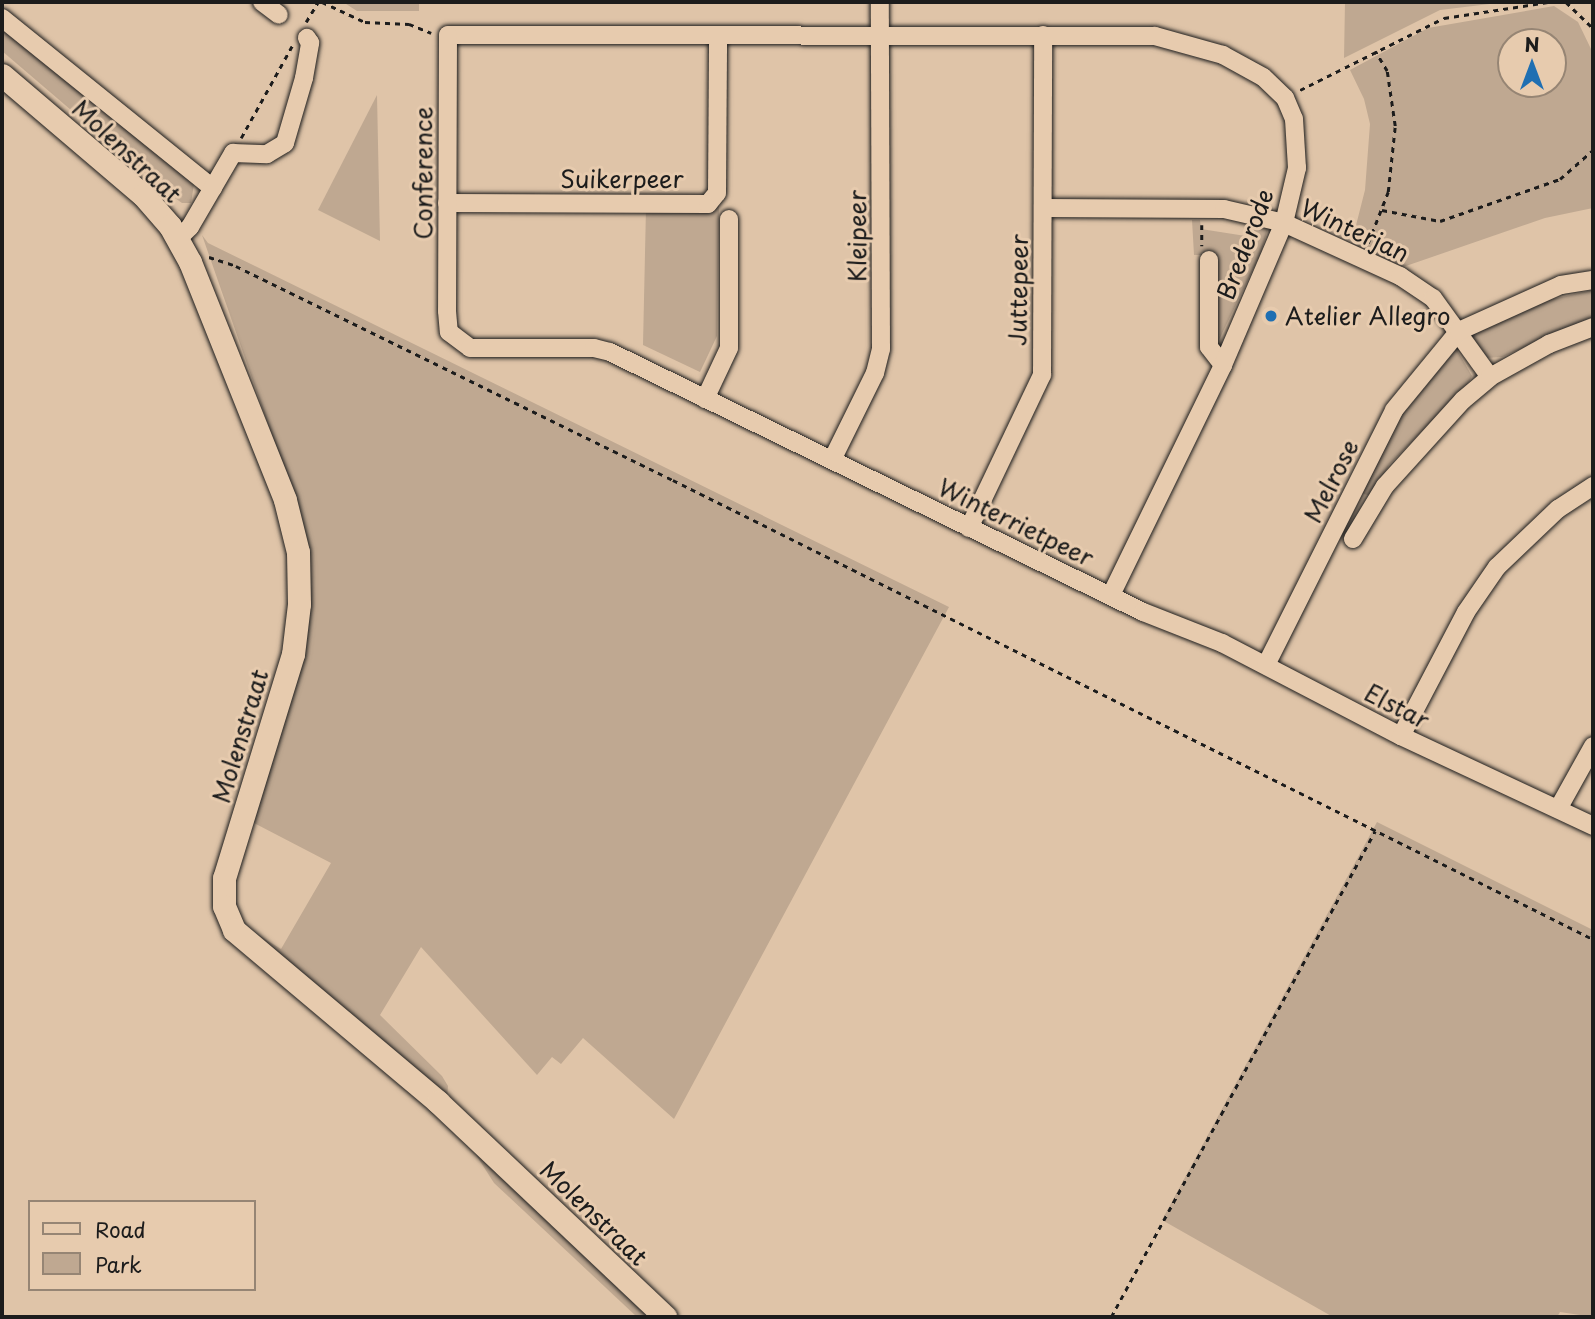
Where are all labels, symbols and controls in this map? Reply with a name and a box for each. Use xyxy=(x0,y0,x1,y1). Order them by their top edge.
north arrow xyxy=(1497,28,1567,98)
text: N xyxy=(1524,30,1540,58)
street label: Molenstraat xyxy=(67,93,187,209)
street label: Conference xyxy=(409,106,437,240)
street label: Suikerpeer xyxy=(560,165,684,193)
street label: Brederode xyxy=(1211,185,1279,303)
street label: Kleipeer xyxy=(843,190,871,282)
street label: Winterjan xyxy=(1296,192,1414,268)
street label: Juttepeer xyxy=(1003,234,1033,346)
place label: Atelier Allegro xyxy=(1285,302,1454,330)
marker: Atelier Allegro xyxy=(1263,308,1279,324)
street label: Melrose xyxy=(1298,435,1364,527)
street label: Winterrietpeer xyxy=(934,472,1098,572)
street label: Molenstraat xyxy=(206,666,274,806)
street label: Elstar xyxy=(1360,678,1434,734)
street label: Molenstraat xyxy=(534,1155,654,1271)
legend xyxy=(28,1200,256,1291)
text: Road xyxy=(95,1213,146,1245)
text: Park xyxy=(95,1248,142,1280)

